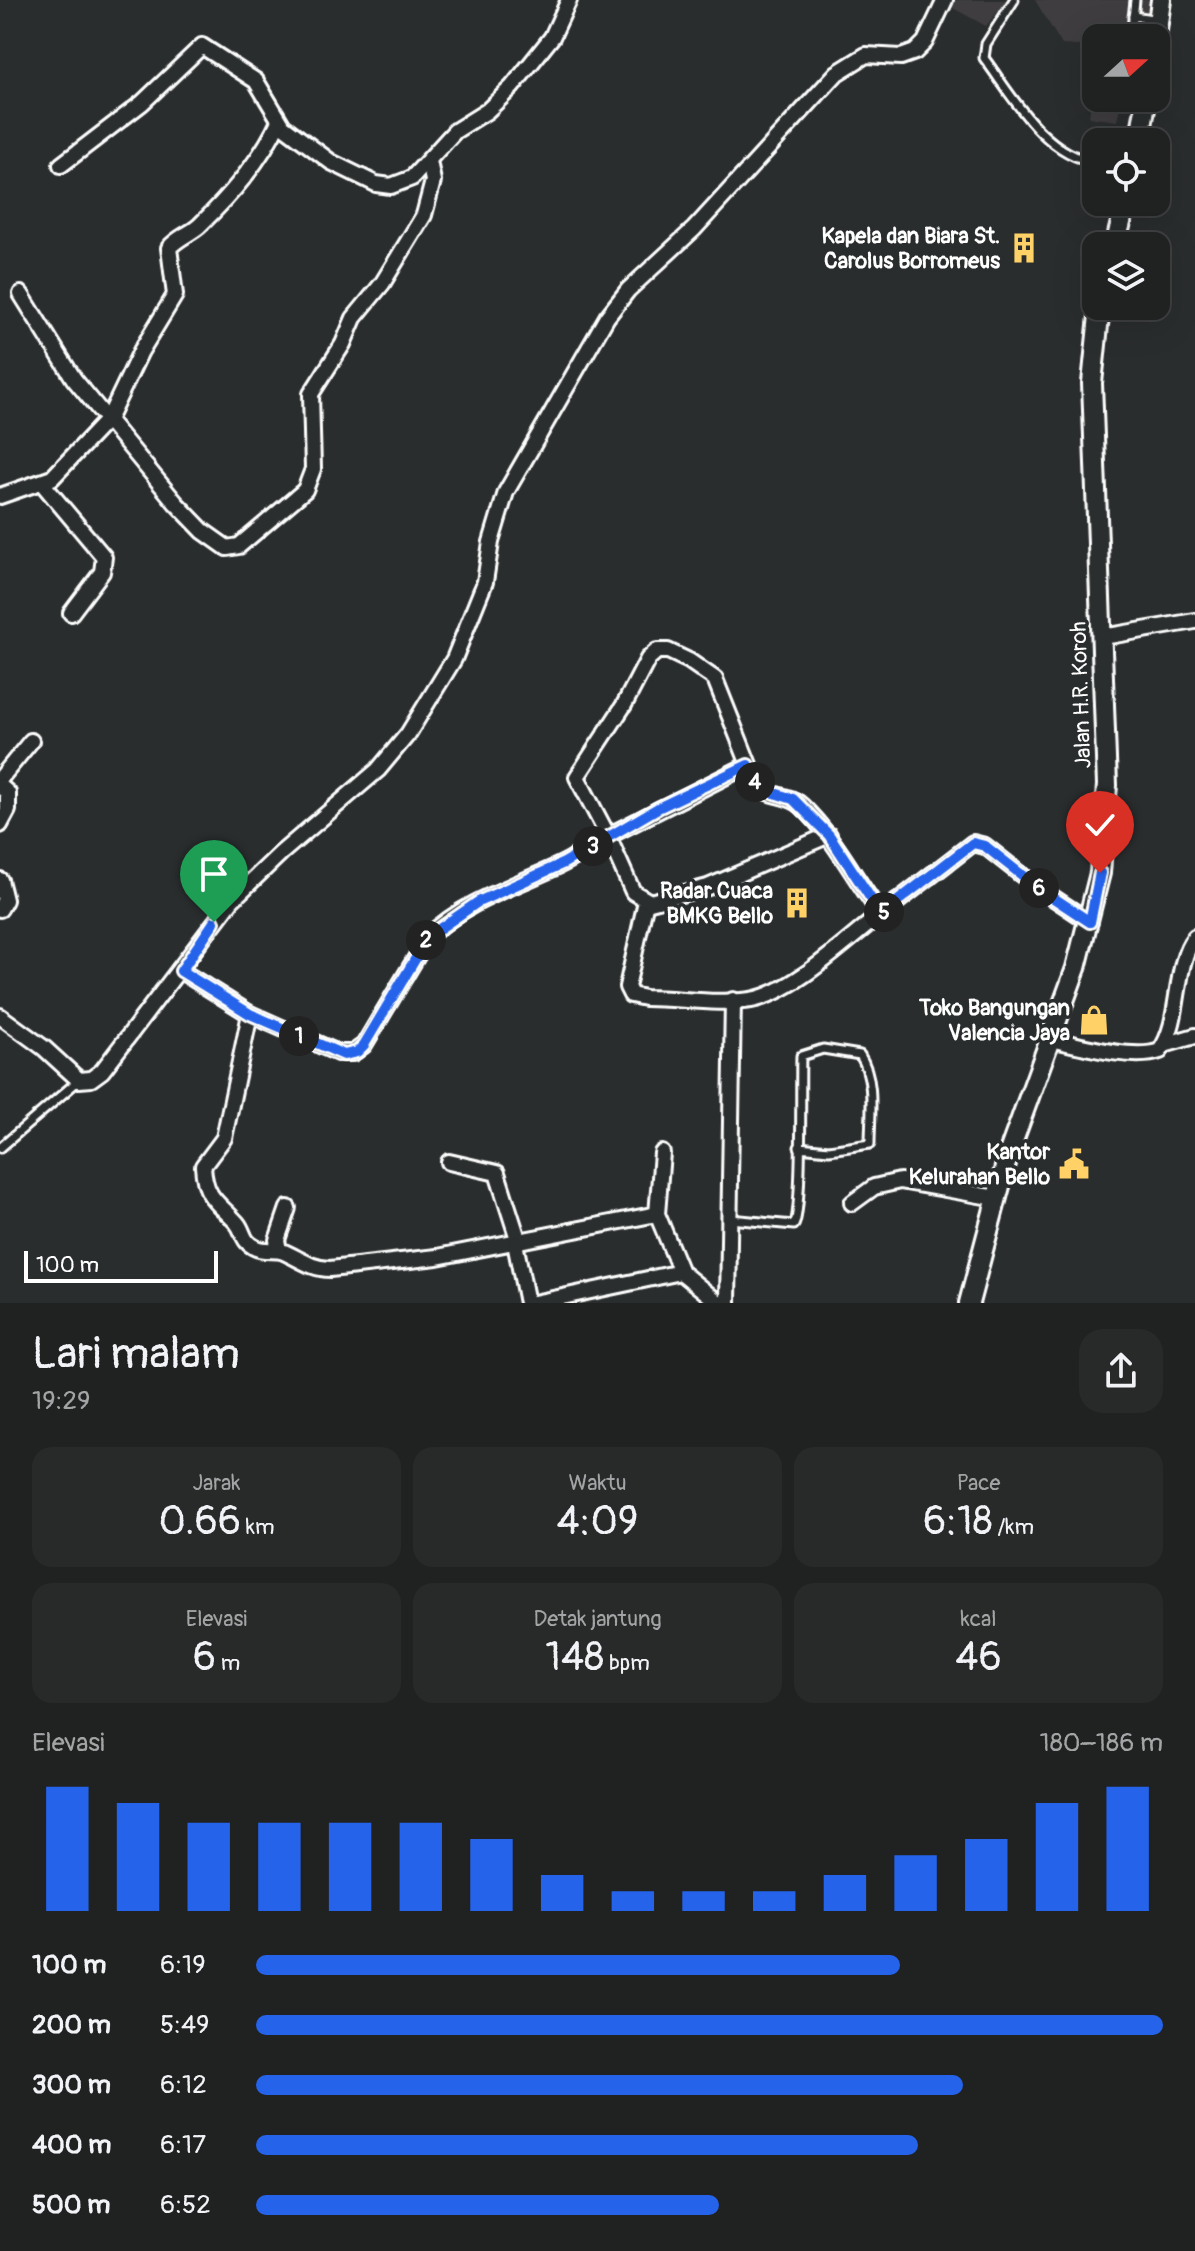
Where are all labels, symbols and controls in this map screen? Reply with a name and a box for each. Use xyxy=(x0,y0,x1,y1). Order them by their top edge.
north arrow xyxy=(1082,24,1170,112)
map controls xyxy=(1082,24,1170,320)
button: locate xyxy=(1082,128,1170,216)
place label: Kapela dan Biara St. Carolus Borromeus xyxy=(821,222,1000,275)
building icon: Kapela dan Biara St. Carolus Borromeus xyxy=(1007,231,1041,265)
button: layers xyxy=(1082,232,1170,320)
street label: Jalan H.R. Koroh xyxy=(1064,621,1098,769)
pin: 4 xyxy=(735,762,775,802)
text: 4 xyxy=(749,768,761,796)
pin xyxy=(1066,791,1134,873)
icon: check xyxy=(1078,803,1122,847)
pin: 3 xyxy=(573,826,613,866)
text: 3 xyxy=(587,832,599,860)
pin xyxy=(180,840,248,922)
icon: arrive xyxy=(192,852,236,896)
pin: 6 xyxy=(1019,868,1059,908)
text: 6 xyxy=(1033,874,1045,902)
place label: Radar Cuaca BMKG Bello xyxy=(660,877,773,930)
building icon: Radar Cuaca BMKG Bello xyxy=(780,886,814,920)
pin: 5 xyxy=(864,892,904,932)
text: 5 xyxy=(878,898,890,926)
pin: 2 xyxy=(406,920,446,960)
text: 2 xyxy=(420,926,432,954)
place label: Toko Bangungan Valencia Jaya xyxy=(918,994,1070,1047)
shop icon: Toko Bangungan Valencia Jaya xyxy=(1077,1003,1111,1037)
pin: 1 xyxy=(279,1016,319,1056)
text: 1 xyxy=(295,1022,303,1050)
place label: Kantor Kelurahan Bello xyxy=(909,1138,1051,1191)
public building icon: Kantor Kelurahan Bello xyxy=(1057,1147,1091,1181)
scale bar xyxy=(24,1247,218,1283)
text: 100 m xyxy=(36,1251,99,1279)
text: Lari malam xyxy=(32,1327,240,1382)
button: share xyxy=(1079,1329,1163,1413)
text: 19:29 xyxy=(32,1385,90,1417)
text: Jarak xyxy=(192,1469,241,1497)
text: Waktu xyxy=(568,1469,627,1497)
text: Pace xyxy=(957,1469,1000,1497)
text: 0.66 xyxy=(158,1497,241,1546)
text: 4:09 xyxy=(557,1497,638,1546)
text: 6:18 xyxy=(923,1497,993,1546)
text: km xyxy=(241,1513,275,1541)
text: /km xyxy=(993,1513,1034,1541)
text: Elevasi xyxy=(186,1605,247,1633)
text: Detak jantung xyxy=(534,1605,662,1633)
text: kcal xyxy=(961,1605,996,1633)
text: 6 xyxy=(193,1633,216,1682)
text: 148 xyxy=(545,1633,604,1682)
text: 46 xyxy=(955,1633,1002,1682)
text: m xyxy=(216,1649,240,1677)
text: bpm xyxy=(604,1649,650,1677)
text: Elevasi xyxy=(32,1727,105,1759)
text: 180–186 m xyxy=(1040,1727,1163,1759)
text: 100 m xyxy=(32,1949,106,1981)
text: 6:19 xyxy=(160,1949,206,1981)
text: 200 m xyxy=(32,2009,111,2041)
text: 5:49 xyxy=(160,2009,210,2041)
text: 300 m xyxy=(32,2069,111,2101)
text: 6:12 xyxy=(160,2069,207,2101)
text: 400 m xyxy=(32,2129,111,2161)
text: 6:17 xyxy=(160,2129,206,2161)
text: 500 m xyxy=(32,2189,110,2221)
text: 6:52 xyxy=(160,2189,211,2221)

